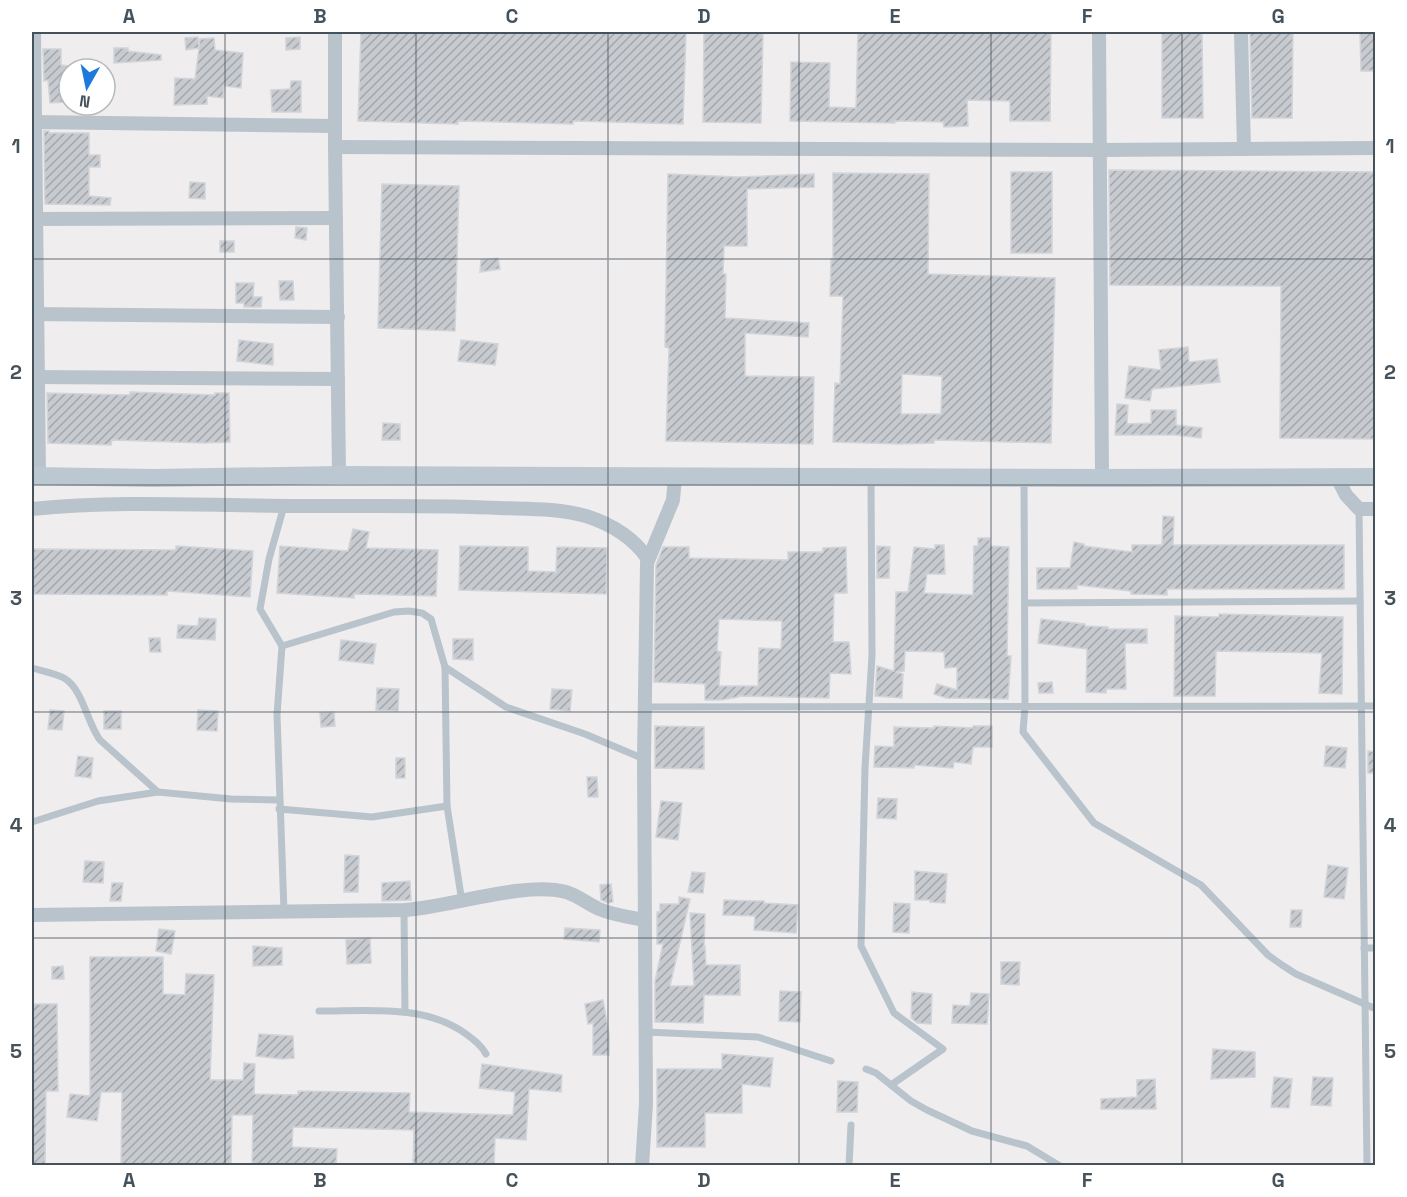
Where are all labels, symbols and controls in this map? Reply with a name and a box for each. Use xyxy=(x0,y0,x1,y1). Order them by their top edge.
text: A xyxy=(123,3,136,29)
text: B xyxy=(313,3,327,29)
text: C xyxy=(506,3,519,29)
text: D xyxy=(697,3,711,29)
text: E xyxy=(889,3,901,29)
text: F xyxy=(1082,3,1093,29)
text: G xyxy=(1271,3,1285,29)
north arrow xyxy=(57,57,117,117)
text: N xyxy=(78,90,92,113)
text: 1 xyxy=(11,133,21,159)
text: 1 xyxy=(1385,133,1395,159)
text: 2 xyxy=(10,359,22,385)
text: 2 xyxy=(1384,359,1396,385)
text: 3 xyxy=(10,585,22,611)
text: 3 xyxy=(1384,585,1396,611)
text: 4 xyxy=(10,812,23,838)
text: 4 xyxy=(1384,812,1397,838)
text: 5 xyxy=(10,1038,22,1064)
text: 5 xyxy=(1384,1038,1396,1064)
text: A xyxy=(123,1167,136,1193)
text: B xyxy=(313,1167,327,1193)
text: C xyxy=(506,1167,519,1193)
text: D xyxy=(697,1167,711,1193)
text: E xyxy=(889,1167,901,1193)
text: F xyxy=(1082,1167,1093,1193)
text: G xyxy=(1271,1167,1285,1193)

